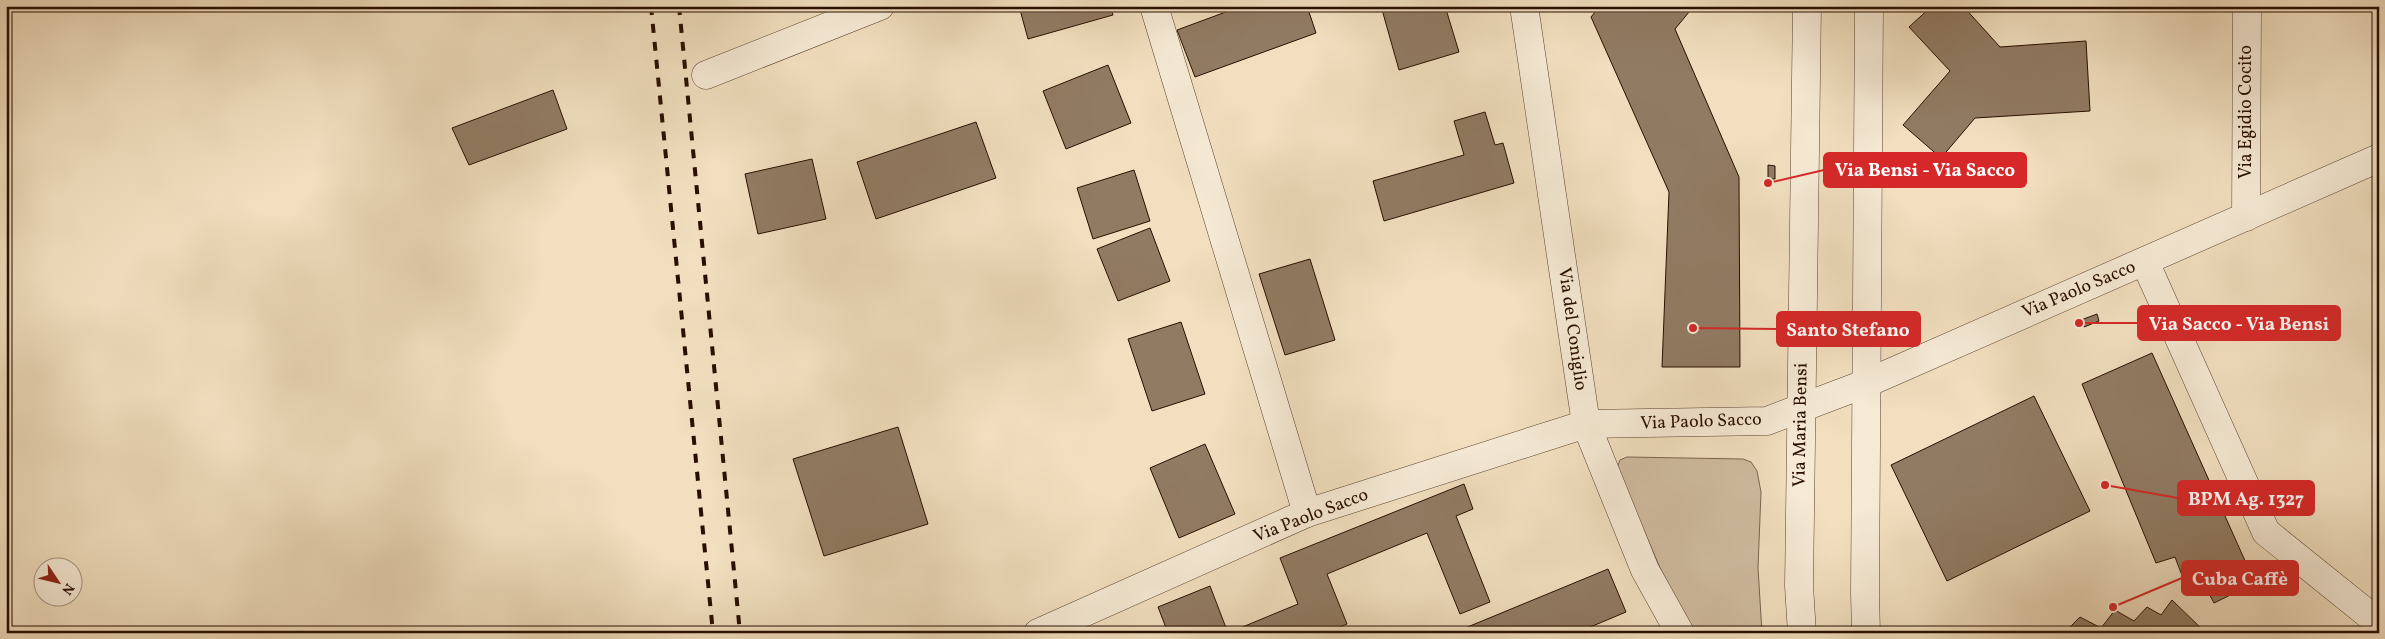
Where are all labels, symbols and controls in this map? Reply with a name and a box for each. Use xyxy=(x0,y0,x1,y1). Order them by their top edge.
street label: Via Egidio Cocito xyxy=(2234,45,2259,179)
callout: Via Bensi - Via Sacco xyxy=(1824,153,2026,187)
text: Via Bensi - Via Sacco xyxy=(1835,158,2015,184)
street label: Via Paolo Sacco xyxy=(2018,255,2140,325)
street label: Via del Coniglio xyxy=(1551,266,1593,392)
callout: Via Sacco - Via Bensi xyxy=(2138,306,2340,340)
callout: Santo Stefano xyxy=(1777,312,1920,346)
text: Via Sacco - Via Bensi xyxy=(2149,312,2330,338)
text: Santo Stefano xyxy=(1786,318,1910,344)
street label: Via Maria Bensi xyxy=(1787,363,1815,487)
street label: Via Paolo Sacco xyxy=(1640,407,1762,437)
callout: BPM Ag. 1327 xyxy=(2178,481,2314,515)
street label: Via Paolo Sacco xyxy=(1250,483,1372,549)
text: BPM Ag. 1327 xyxy=(2188,487,2304,513)
north arrow xyxy=(32,556,82,606)
callout: Cuba Caffè xyxy=(2182,561,2298,595)
text: Cuba Caffè xyxy=(2192,567,2288,593)
text: N xyxy=(57,579,78,598)

